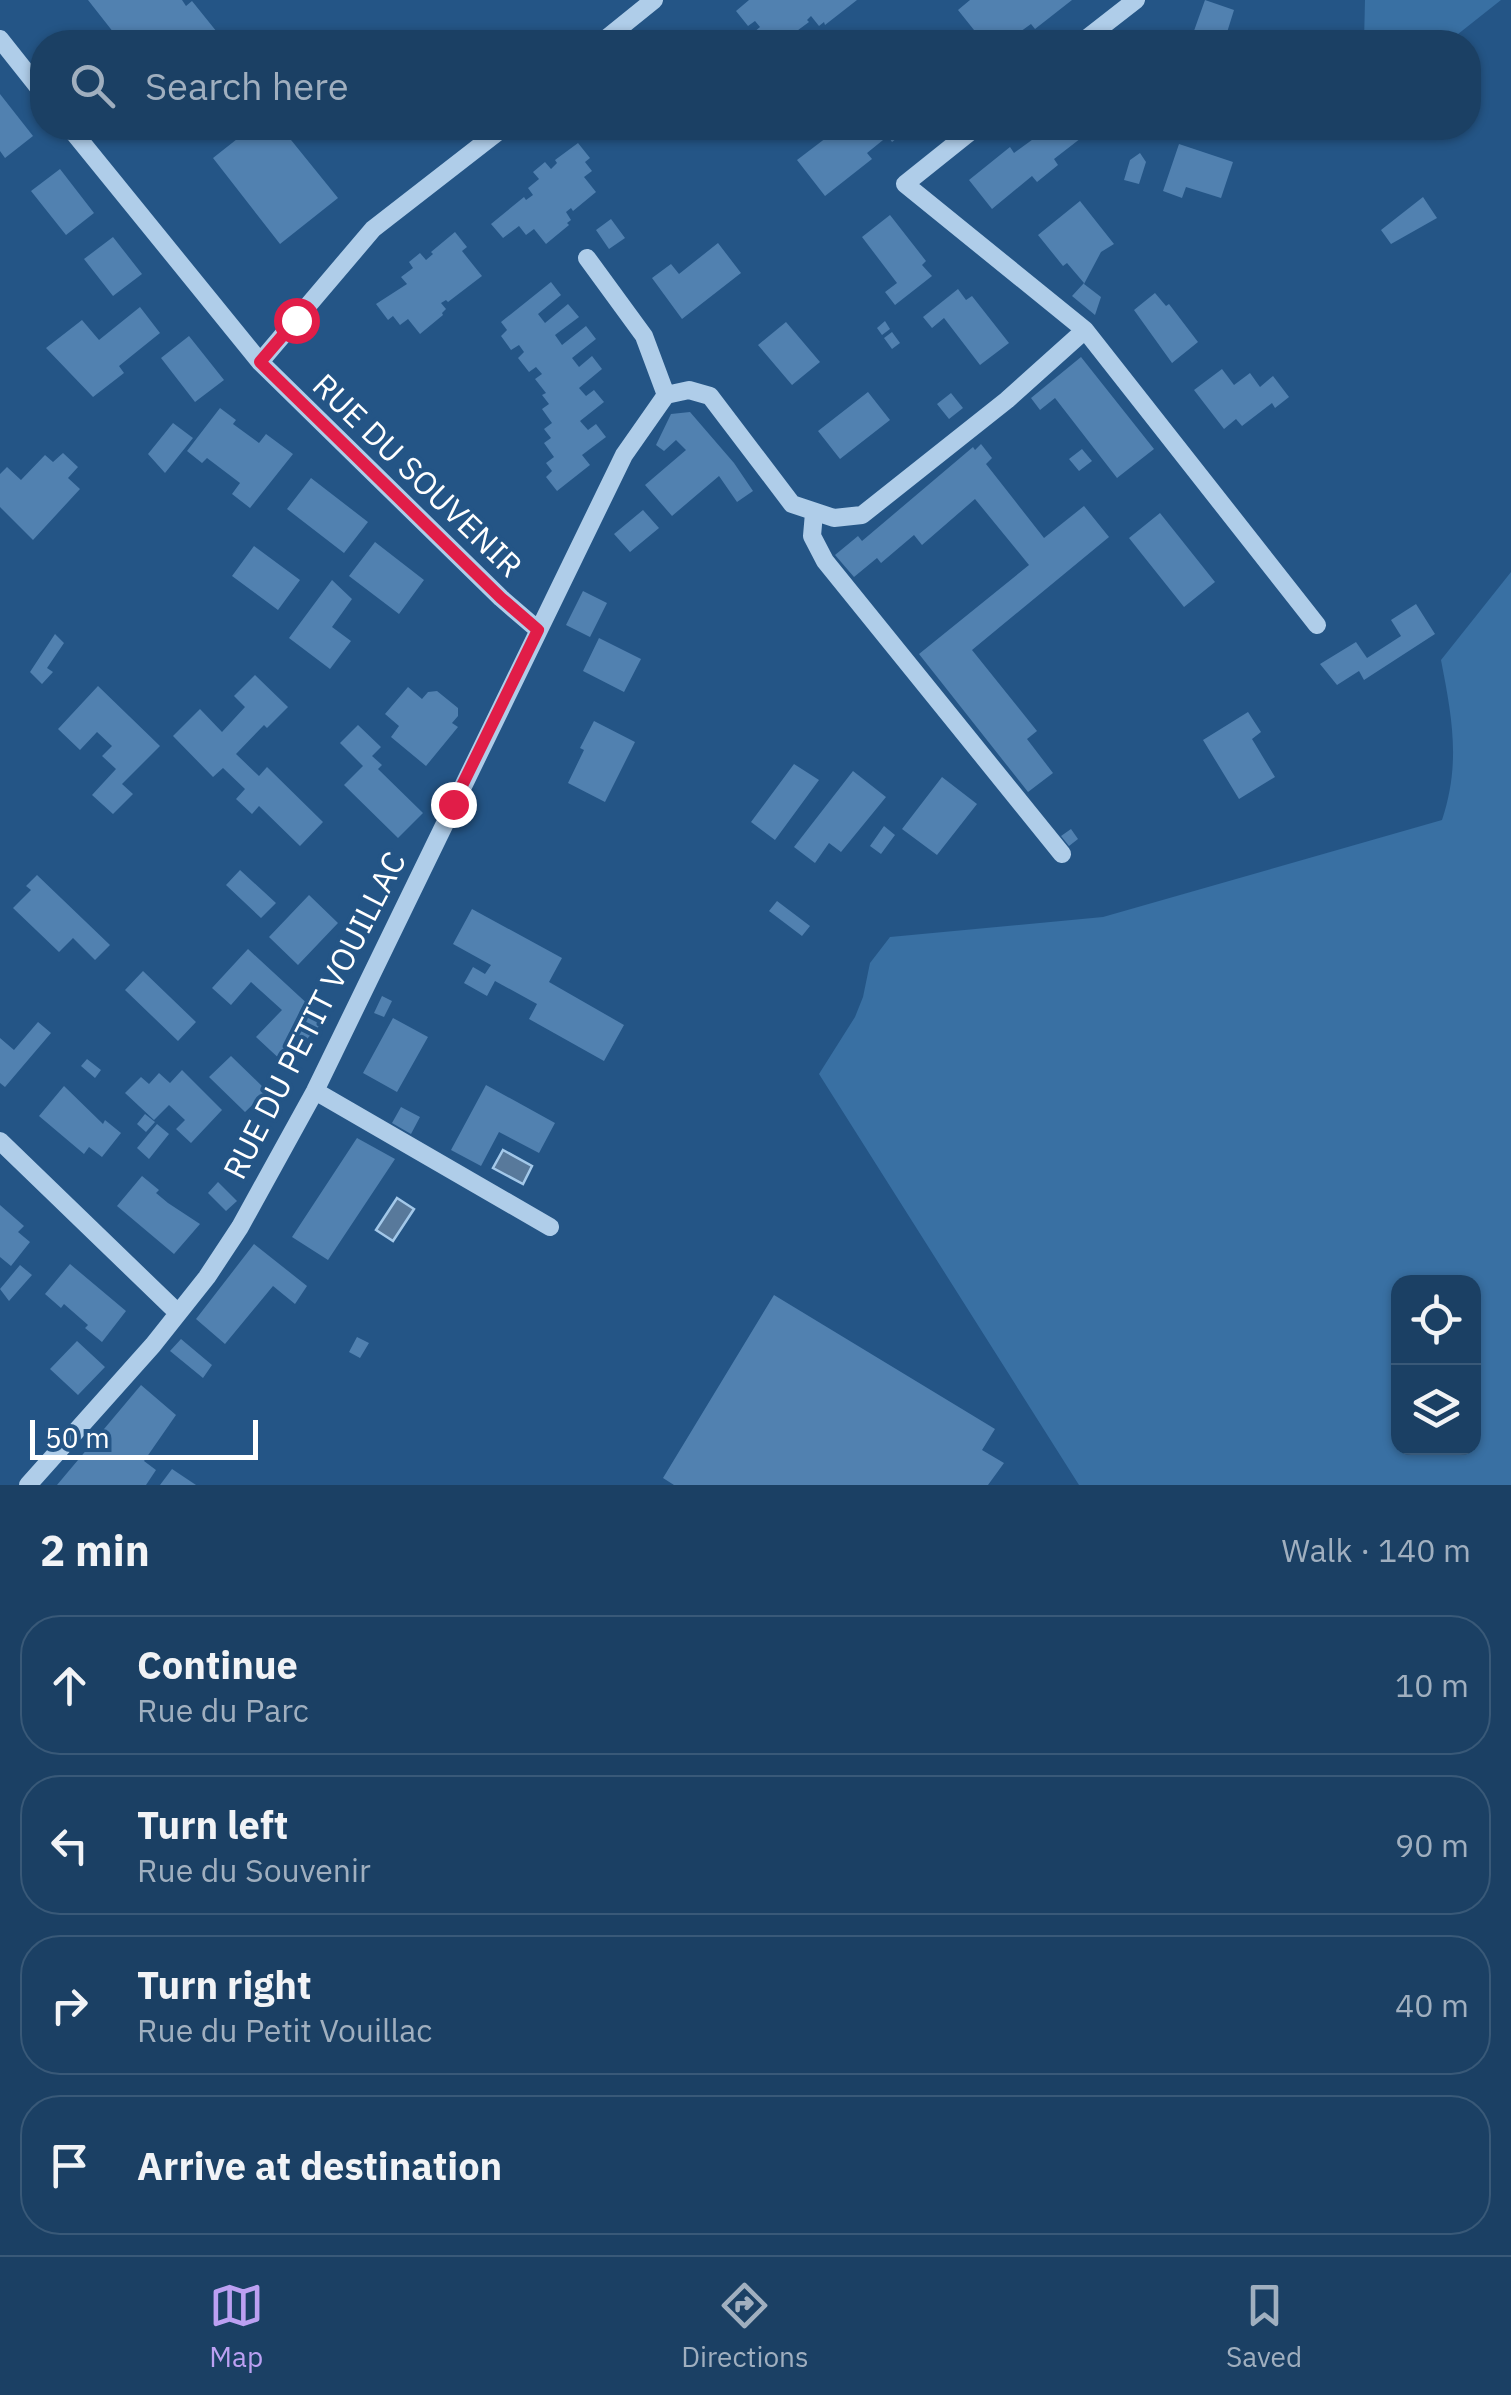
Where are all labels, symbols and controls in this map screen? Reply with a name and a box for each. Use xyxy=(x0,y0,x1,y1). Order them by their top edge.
search box xyxy=(30,30,1481,140)
icon: search xyxy=(65,58,120,113)
text: Search here xyxy=(145,61,349,110)
route start xyxy=(274,298,320,344)
street label: RUE DU SOUVENIR xyxy=(304,364,532,586)
route end xyxy=(431,782,477,828)
street label: RUE DU PETIT VOUILLAC xyxy=(213,844,415,1186)
map controls xyxy=(1391,1275,1481,1455)
button: locate xyxy=(1391,1275,1481,1365)
button: layers xyxy=(1391,1365,1481,1455)
scale bar xyxy=(30,1415,258,1460)
text: 50 m xyxy=(45,1419,110,1456)
text: 2 min xyxy=(40,1523,150,1578)
text: Walk · 140 m xyxy=(1282,1529,1471,1571)
text: Continue xyxy=(137,1640,298,1689)
icon: ahead xyxy=(42,1658,97,1713)
text: 10 m xyxy=(1395,1664,1469,1706)
text: Rue du Parc xyxy=(137,1689,309,1731)
text: Turn left xyxy=(137,1800,288,1849)
icon: left xyxy=(42,1818,97,1873)
text: 90 m xyxy=(1395,1824,1469,1866)
text: Rue du Souvenir xyxy=(137,1849,371,1891)
text: Turn right xyxy=(137,1960,312,2009)
icon: right xyxy=(42,1978,97,2033)
text: 40 m xyxy=(1395,1984,1469,2026)
text: Rue du Petit Vouillac xyxy=(137,2009,432,2051)
icon: arrive xyxy=(42,2138,97,2193)
text: Arrive at destination xyxy=(137,2141,502,2190)
tab: Map xyxy=(209,2278,264,2375)
tab: Directions xyxy=(681,2278,809,2375)
tab: Saved xyxy=(1226,2278,1302,2375)

